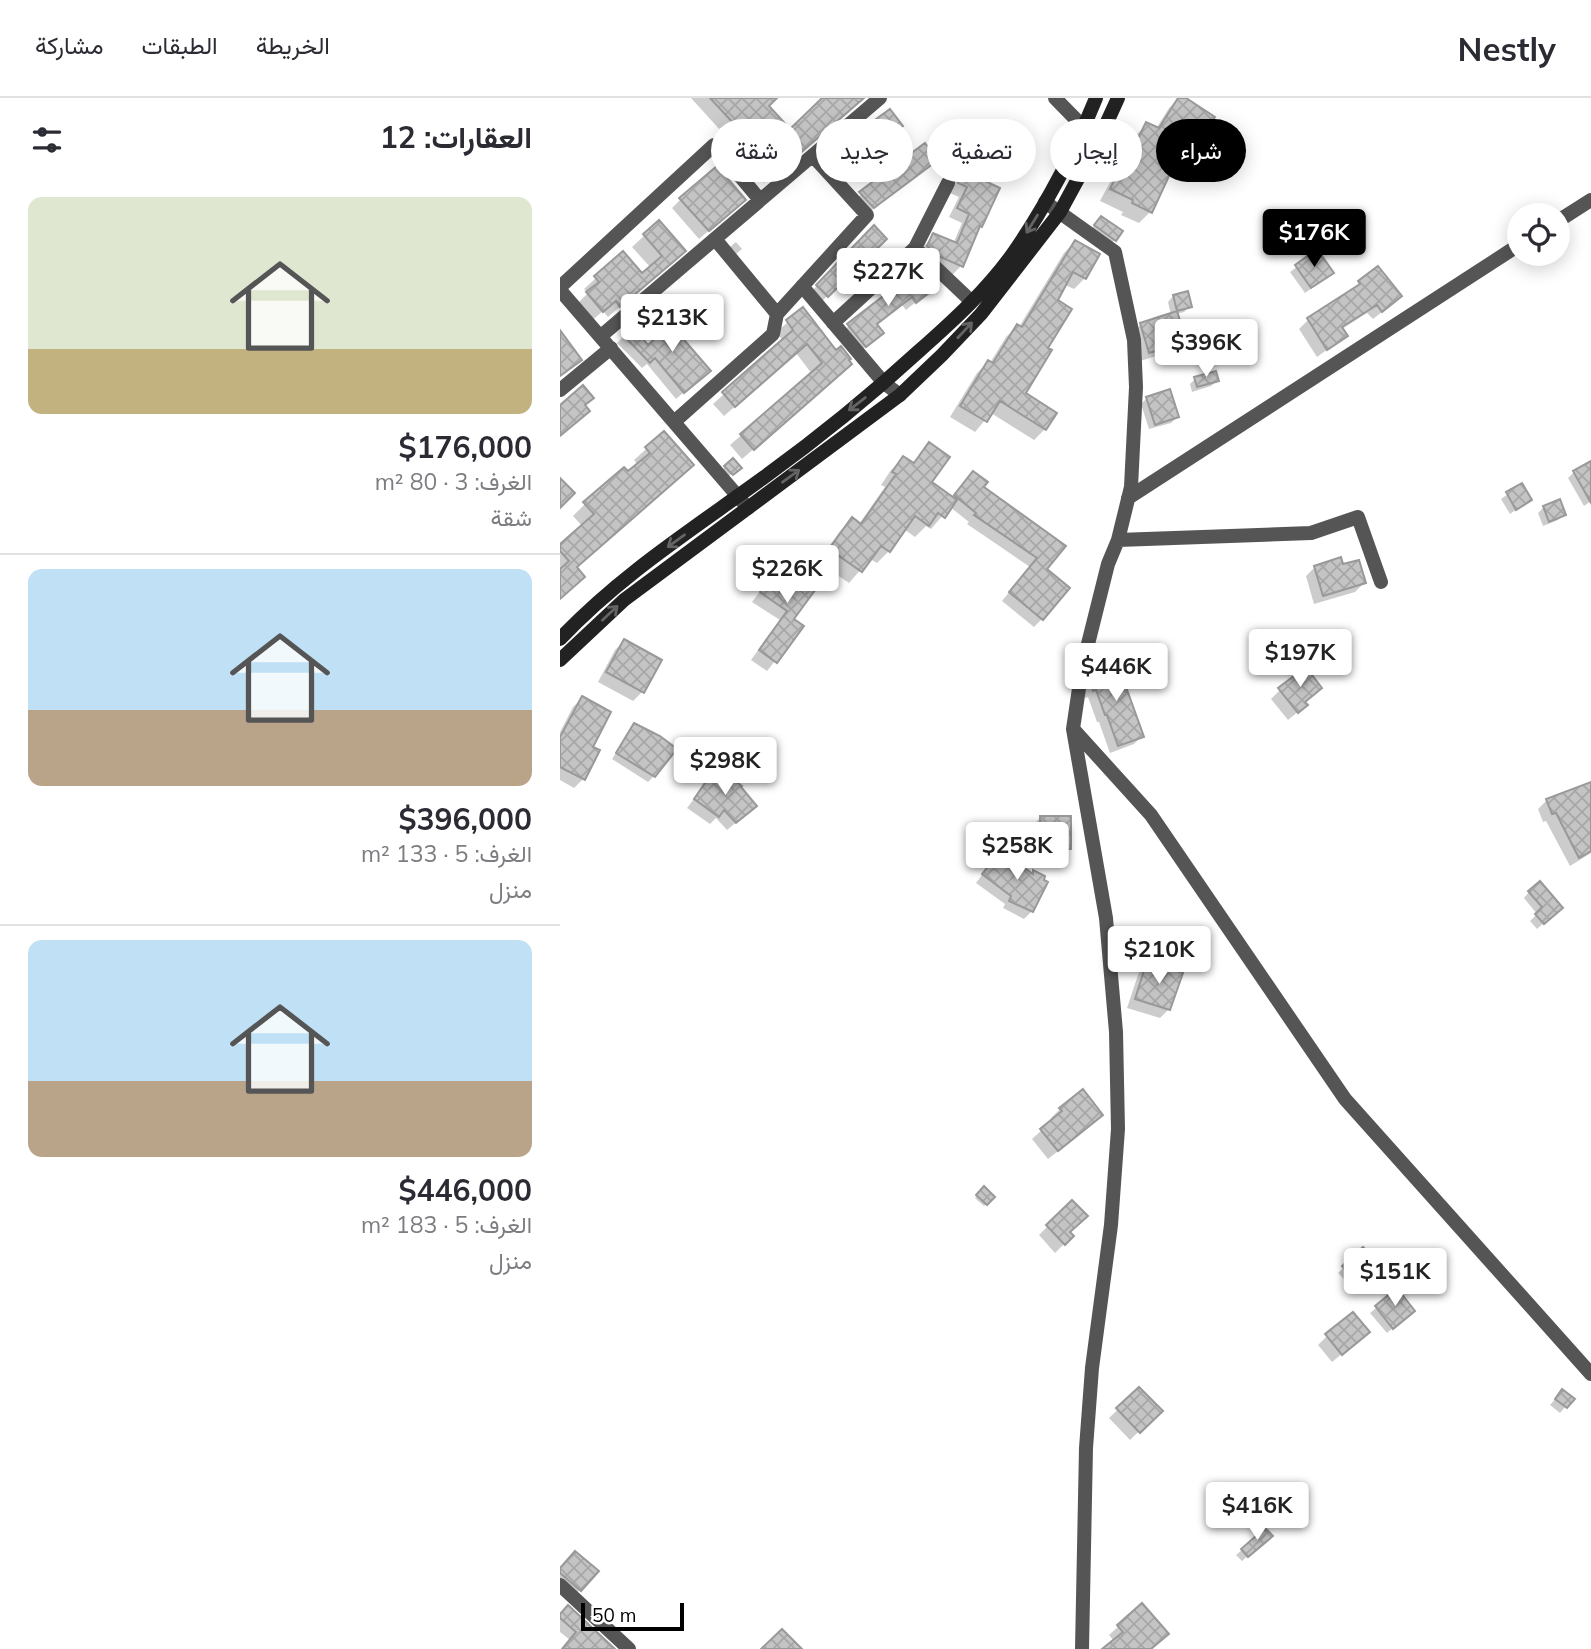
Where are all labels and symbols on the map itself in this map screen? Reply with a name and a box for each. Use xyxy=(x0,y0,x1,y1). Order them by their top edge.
pin: $176K xyxy=(1265,209,1363,269)
one-way arrow xyxy=(1024,213,1038,233)
pin: $227K xyxy=(839,248,937,308)
pin: $213K xyxy=(623,294,721,354)
pin: $396K xyxy=(1157,320,1255,379)
one-way arrow xyxy=(957,322,974,339)
one-way arrow xyxy=(849,396,867,411)
one-way arrow xyxy=(781,469,800,483)
one-way arrow xyxy=(667,533,685,548)
pin: $226K xyxy=(738,546,836,605)
one-way arrow xyxy=(601,605,618,622)
pin: $197K xyxy=(1251,630,1349,689)
pin: $446K xyxy=(1067,644,1165,703)
pin: $298K xyxy=(676,738,774,797)
pin: $258K xyxy=(968,822,1066,882)
pin: $210K xyxy=(1110,926,1208,986)
pin: $151K xyxy=(1346,1248,1444,1308)
pin: $416K xyxy=(1208,1482,1306,1542)
scale bar xyxy=(581,1600,684,1632)

